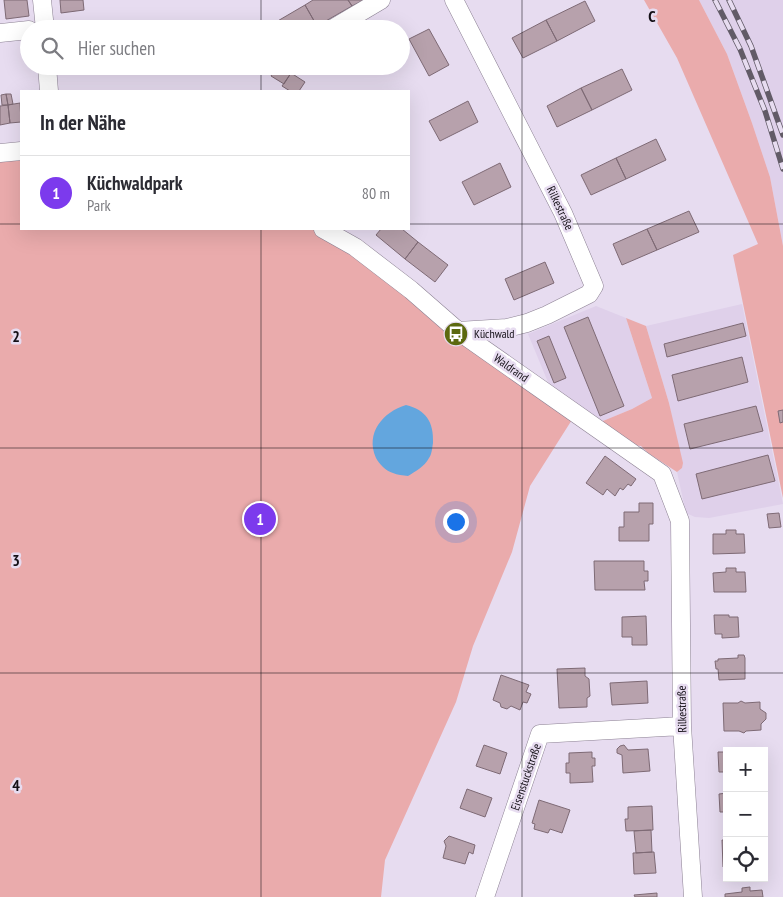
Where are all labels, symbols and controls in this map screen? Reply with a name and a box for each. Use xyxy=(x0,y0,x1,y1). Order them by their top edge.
text: C xyxy=(648,6,656,26)
search box xyxy=(20,20,410,75)
icon: search xyxy=(38,34,66,62)
text: Hier suchen xyxy=(78,36,155,60)
text: In der Nähe xyxy=(40,109,126,136)
text: Küchwaldpark xyxy=(87,171,183,195)
text: 1 xyxy=(52,183,60,203)
text: 80 m xyxy=(362,183,390,203)
street label: Rilkestraße xyxy=(544,183,577,232)
text: Park xyxy=(87,195,111,215)
bus stop icon: Küchwald xyxy=(443,321,469,347)
text: 2 xyxy=(12,326,20,346)
place label: Küchwald xyxy=(474,326,515,341)
street label: Waldrand xyxy=(491,350,532,385)
pin: 1 xyxy=(244,500,276,538)
your location xyxy=(443,509,469,535)
text: 3 xyxy=(12,550,20,570)
street label: Rilkestraße xyxy=(674,685,689,733)
street label: Eisenstuckstraße xyxy=(507,741,544,812)
map controls xyxy=(723,747,768,882)
button: + xyxy=(723,747,768,792)
text: 4 xyxy=(12,775,20,795)
button: − xyxy=(723,792,768,837)
button: locate xyxy=(723,837,768,882)

